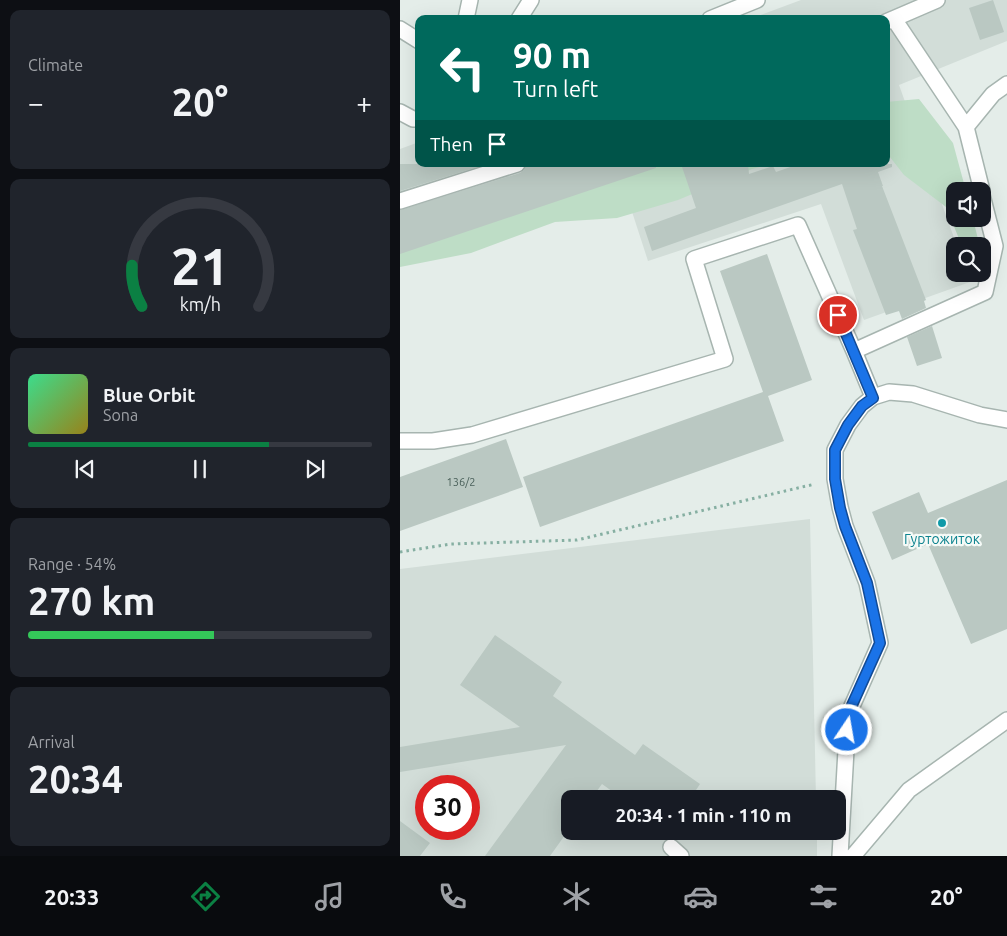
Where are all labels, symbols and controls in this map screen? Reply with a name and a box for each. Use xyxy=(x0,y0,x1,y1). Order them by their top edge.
icon: left xyxy=(430,35,495,100)
text: 90 m xyxy=(513,35,591,75)
text: Climate xyxy=(28,56,83,74)
text: Turn left xyxy=(513,76,598,101)
text: 20° xyxy=(172,81,228,123)
text: − xyxy=(28,87,44,118)
text: + xyxy=(356,87,372,118)
icon: arrive xyxy=(483,130,511,158)
text: Then xyxy=(430,133,473,155)
map controls xyxy=(946,182,991,282)
button: sound xyxy=(946,182,991,227)
text: 21 xyxy=(171,237,229,295)
button: search xyxy=(946,237,991,282)
text: km/h xyxy=(179,294,221,314)
pin xyxy=(817,294,859,336)
icon: arrive xyxy=(824,301,852,329)
text: Blue Orbit xyxy=(103,384,196,406)
text: Sona xyxy=(103,406,138,424)
icon: previous xyxy=(71,455,99,483)
icon: pause xyxy=(186,455,214,483)
icon: next xyxy=(301,455,329,483)
house number: 136/2 xyxy=(447,476,475,488)
marker: Гуртожиток xyxy=(936,517,948,529)
place label: Гуртожиток xyxy=(904,531,980,547)
text: Range · 54% xyxy=(28,555,116,573)
text: 270 km xyxy=(28,580,155,622)
position arrow xyxy=(820,703,872,755)
text: Arrival xyxy=(28,733,75,751)
text: 20:34 xyxy=(28,758,123,800)
speed limit sign: 30 xyxy=(415,775,480,840)
text: 20:34 · 1 min · 110 m xyxy=(616,804,791,826)
icon: directions xyxy=(188,879,223,914)
icon: music xyxy=(312,879,347,914)
icon: phone xyxy=(435,879,470,914)
icon: climate xyxy=(559,879,594,914)
icon: car xyxy=(683,879,718,914)
icon: filters xyxy=(806,879,841,914)
text: 20:33 xyxy=(44,884,99,909)
text: 20° xyxy=(930,884,963,909)

